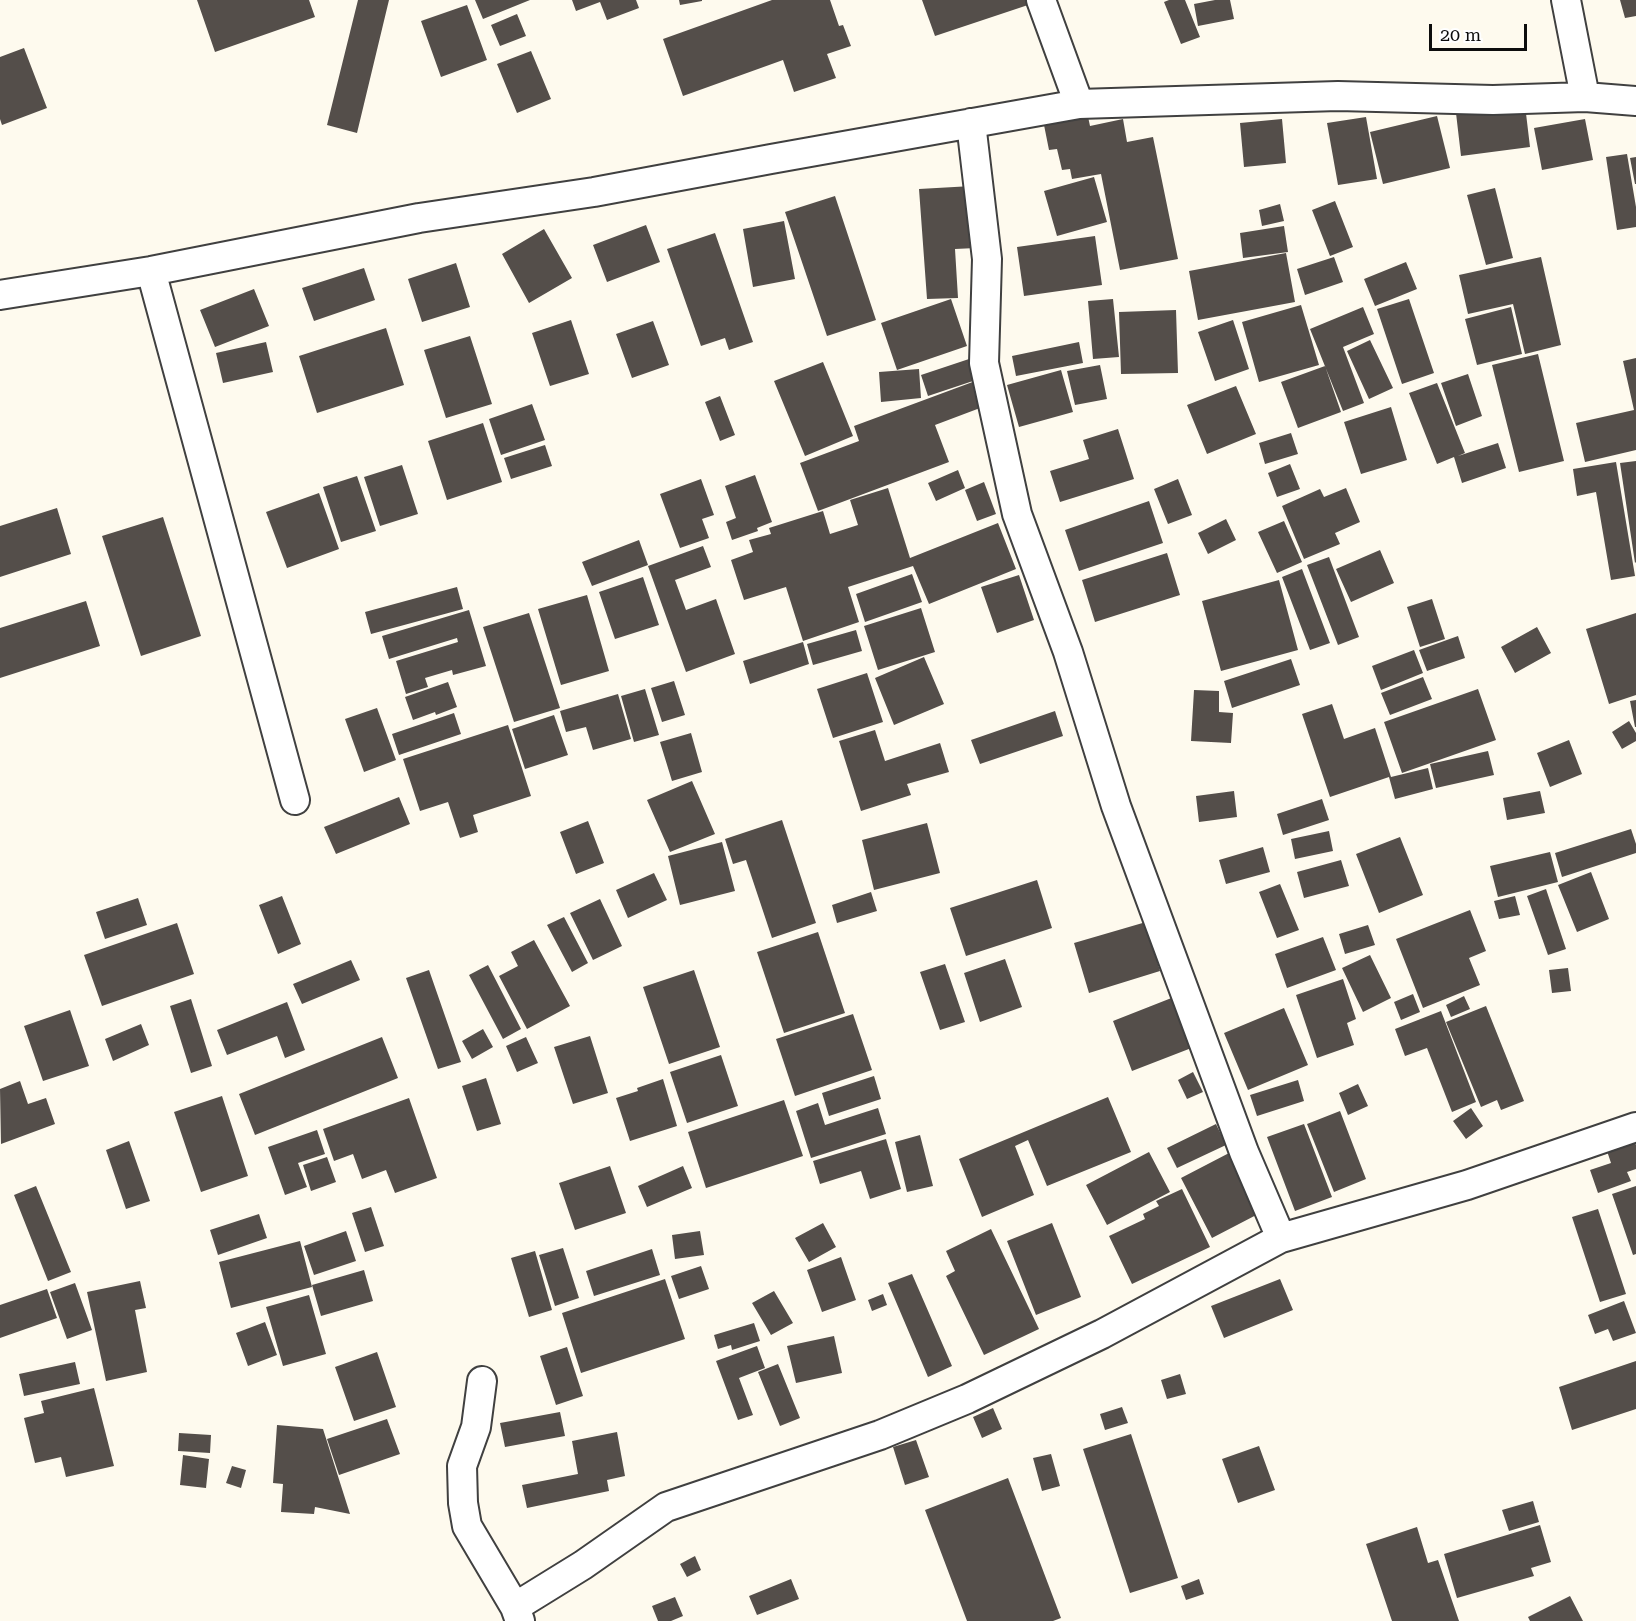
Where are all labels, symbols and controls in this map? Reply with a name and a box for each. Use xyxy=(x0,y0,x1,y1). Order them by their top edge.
scale bar xyxy=(1432,12,1530,50)
text: 20 m xyxy=(1440,24,1481,45)

